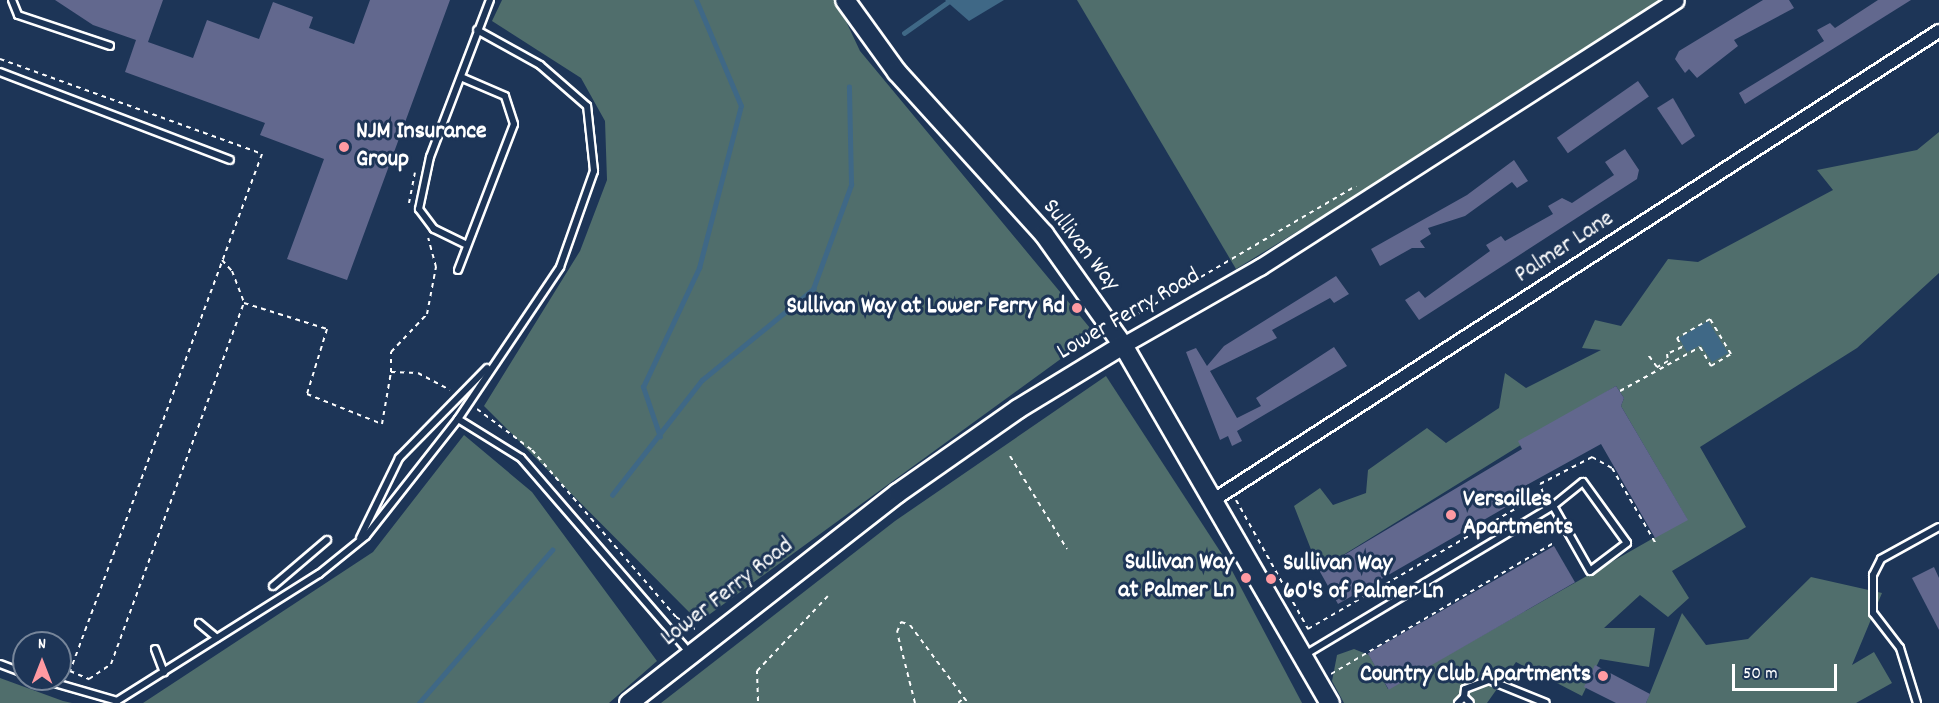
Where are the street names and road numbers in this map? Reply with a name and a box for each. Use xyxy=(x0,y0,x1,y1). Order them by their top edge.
street label: Sullivan Way xyxy=(1035,194,1125,298)
street label: Palmer Lane xyxy=(1510,205,1620,291)
street label: Lower Ferry Road xyxy=(1052,263,1206,367)
street label: Lower Ferry Road xyxy=(656,532,800,654)

